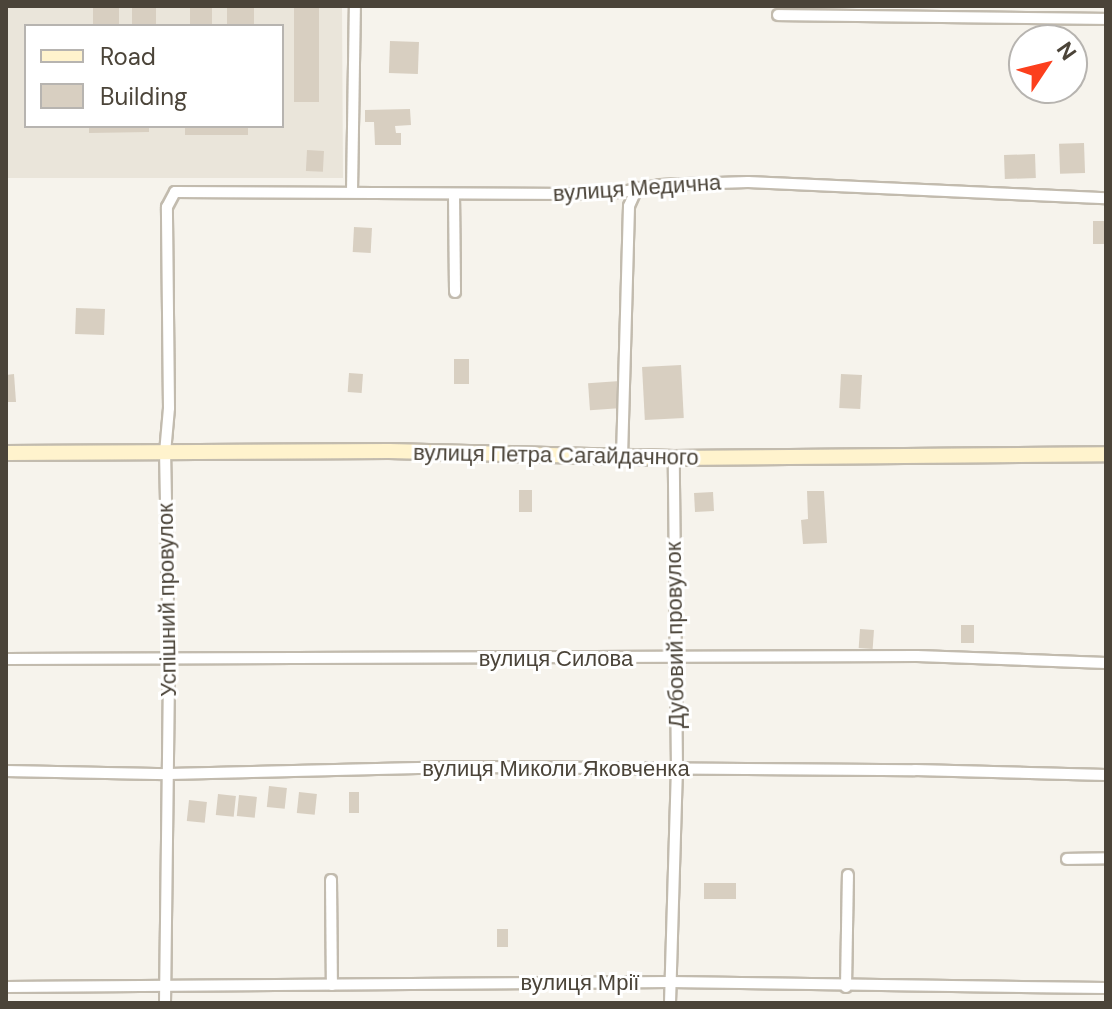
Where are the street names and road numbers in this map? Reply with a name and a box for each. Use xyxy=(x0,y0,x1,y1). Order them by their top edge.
street label: вулиця Медична xyxy=(552,169,722,207)
street label: вулиця Петра Сагайдачного xyxy=(413,439,699,471)
street label: Успішний провулок xyxy=(152,503,182,697)
street label: Дубовий провулок xyxy=(660,541,690,729)
street label: вулиця Силова xyxy=(479,646,633,672)
street label: вулиця Миколи Яковченка xyxy=(422,756,690,782)
street label: вулиця Мрії xyxy=(521,970,639,996)

